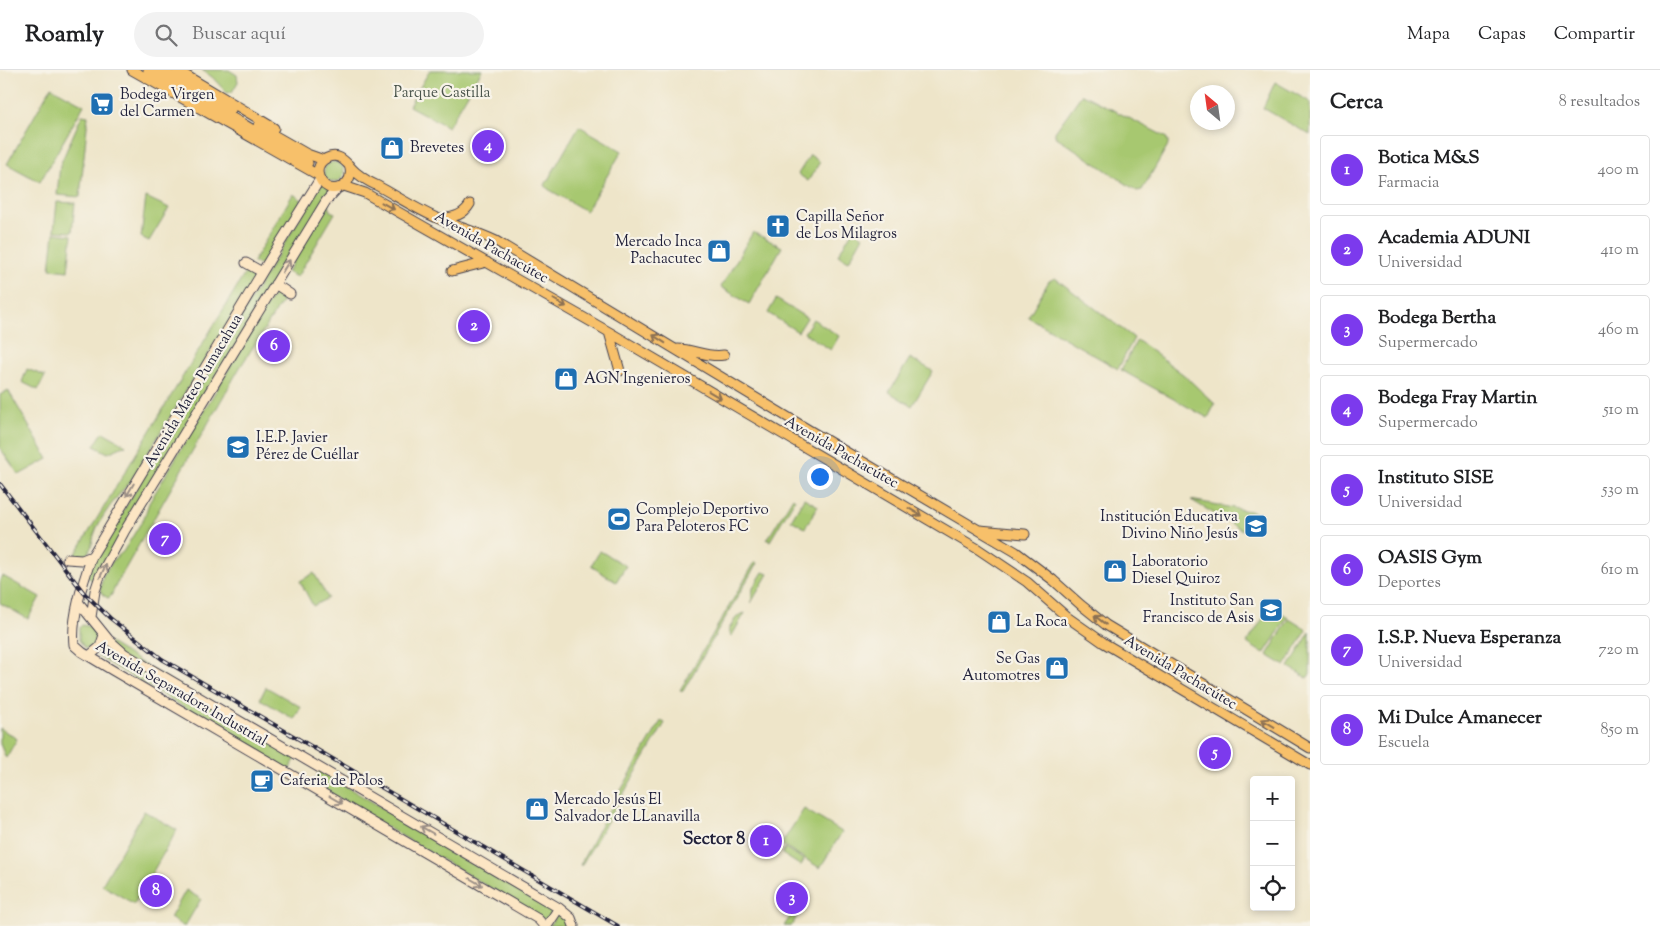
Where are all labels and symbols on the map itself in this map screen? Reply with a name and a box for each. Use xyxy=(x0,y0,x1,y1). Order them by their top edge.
park label: Parque Castilla xyxy=(393,83,491,104)
place label: Bodega Virgen del Carmen xyxy=(120,85,215,123)
north arrow xyxy=(1190,85,1235,130)
supermarket icon: Bodega Virgen del Carmen xyxy=(89,91,115,117)
pin: 4 xyxy=(472,127,504,165)
shop icon: Brevetes xyxy=(379,135,405,161)
place label: Brevetes xyxy=(410,138,464,159)
one-way arrow xyxy=(380,201,394,211)
street label: Avenida Pachacútec xyxy=(430,207,552,289)
place label: Capilla Señor de Los Milagros xyxy=(796,207,897,245)
church icon: Capilla Señor de Los Milagros xyxy=(765,213,791,239)
place label: Mercado Inca Pachacutec xyxy=(615,232,702,270)
shop icon: Mercado Inca Pachacutec xyxy=(706,238,732,264)
one-way arrow xyxy=(281,260,291,274)
one-way arrow xyxy=(552,299,566,309)
pin: 2 xyxy=(458,307,490,345)
street label: Avenida Mateo Pumacahua xyxy=(140,310,248,472)
pin: 6 xyxy=(258,327,290,365)
one-way arrow xyxy=(652,334,666,344)
shop icon: AGN Ingenieros xyxy=(553,366,579,392)
place label: AGN Ingenieros xyxy=(584,369,691,390)
one-way arrow xyxy=(707,390,721,400)
street label: Avenida Pachacútec xyxy=(780,412,902,494)
place label: I.E.P. Javier Pérez de Cuéllar xyxy=(256,428,359,466)
school or university icon: I.E.P. Javier Pérez de Cuéllar xyxy=(225,434,251,460)
your location xyxy=(807,464,833,490)
one-way arrow xyxy=(125,482,135,496)
place label: Complejo Deportivo Para Peloteros FC xyxy=(636,500,769,538)
sports icon: Complejo Deportivo Para Peloteros FC xyxy=(606,506,632,532)
place label: Institución Educativa Divino Niño Jesús xyxy=(1100,507,1238,545)
one-way arrow xyxy=(908,508,922,518)
school or university icon: Institución Educativa Divino Niño Jesús xyxy=(1243,513,1269,539)
pin: 7 xyxy=(149,520,181,558)
place label: Laboratorio Diesel Quiroz xyxy=(1132,552,1220,590)
shop icon: Laboratorio Diesel Quiroz xyxy=(1102,558,1128,584)
one-way arrow xyxy=(98,563,108,578)
place label: Instituto San Francisco de Asis xyxy=(1143,591,1254,629)
school or university icon: Instituto San Francisco de Asis xyxy=(1258,597,1284,623)
shop icon: La Roca xyxy=(986,609,1012,635)
place label: La Roca xyxy=(1016,612,1067,633)
one-way arrow xyxy=(1093,615,1107,625)
street label: Avenida Pachacútec xyxy=(1119,631,1241,715)
street label: Avenida Separadora Industrial xyxy=(91,636,271,752)
place label: Se Gas Automotres xyxy=(962,649,1040,687)
shop icon: Se Gas Automotres xyxy=(1044,655,1070,681)
one-way arrow xyxy=(1262,717,1276,727)
pin: 5 xyxy=(1199,734,1231,772)
cafe icon: Caferia de Polos xyxy=(249,768,275,794)
place label: Caferia de Polos xyxy=(280,771,383,792)
place label: Mercado Jesús El Salvador de LLanavilla xyxy=(554,790,700,828)
one-way arrow xyxy=(328,796,342,806)
shop icon: Mercado Jesús El Salvador de LLanavilla xyxy=(524,796,550,822)
pin: 1 xyxy=(750,822,782,860)
one-way arrow xyxy=(420,825,434,835)
district label: Sector 8 xyxy=(683,827,745,853)
pin: 8 xyxy=(140,872,172,910)
one-way arrow xyxy=(468,878,482,888)
pin: 3 xyxy=(776,879,808,917)

